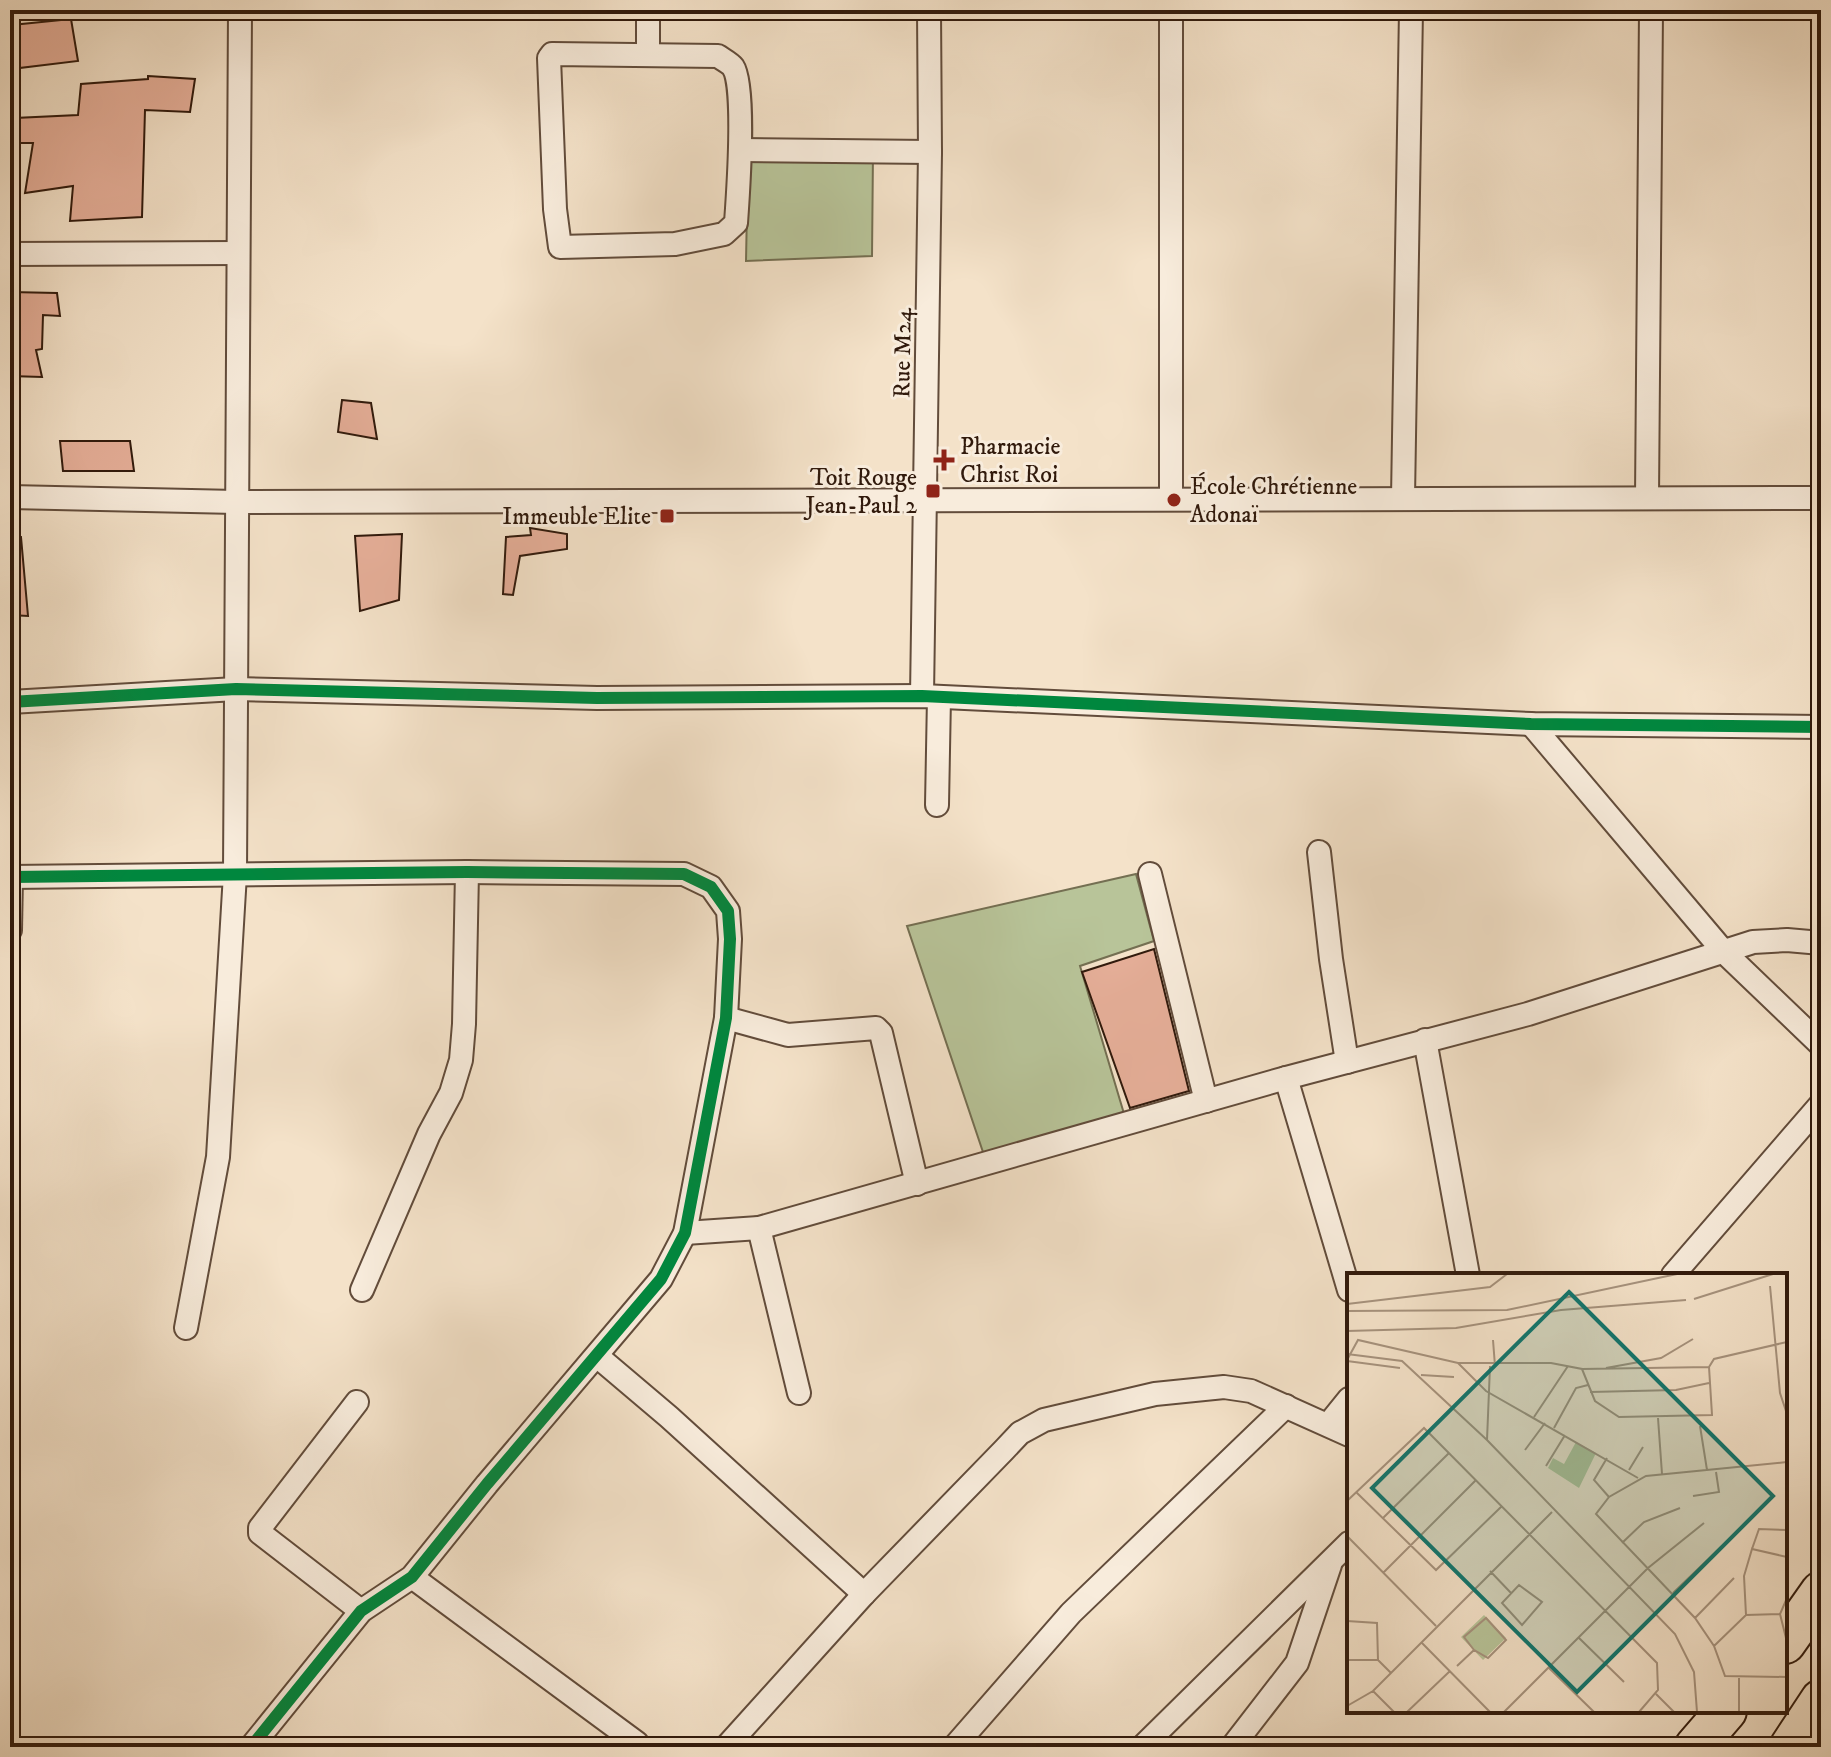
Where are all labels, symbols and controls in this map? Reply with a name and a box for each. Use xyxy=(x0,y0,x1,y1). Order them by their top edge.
street label: Rue M24 xyxy=(887,306,919,398)
place label: Pharmacie Christ Roi xyxy=(960,432,1060,490)
marker: Pharmacie Christ Roi xyxy=(935,451,953,469)
place label: Toit Rouge Jean-Paul 2 xyxy=(804,463,917,521)
place label: École Chrétienne Adonaï xyxy=(1190,472,1357,530)
marker: Toit Rouge Jean-Paul 2 xyxy=(924,482,942,500)
marker: École Chrétienne Adonaï xyxy=(1165,491,1183,509)
place label: Immeuble Elite xyxy=(502,502,651,532)
marker: Immeuble Elite xyxy=(658,507,676,525)
inset map xyxy=(1347,1273,1787,1713)

